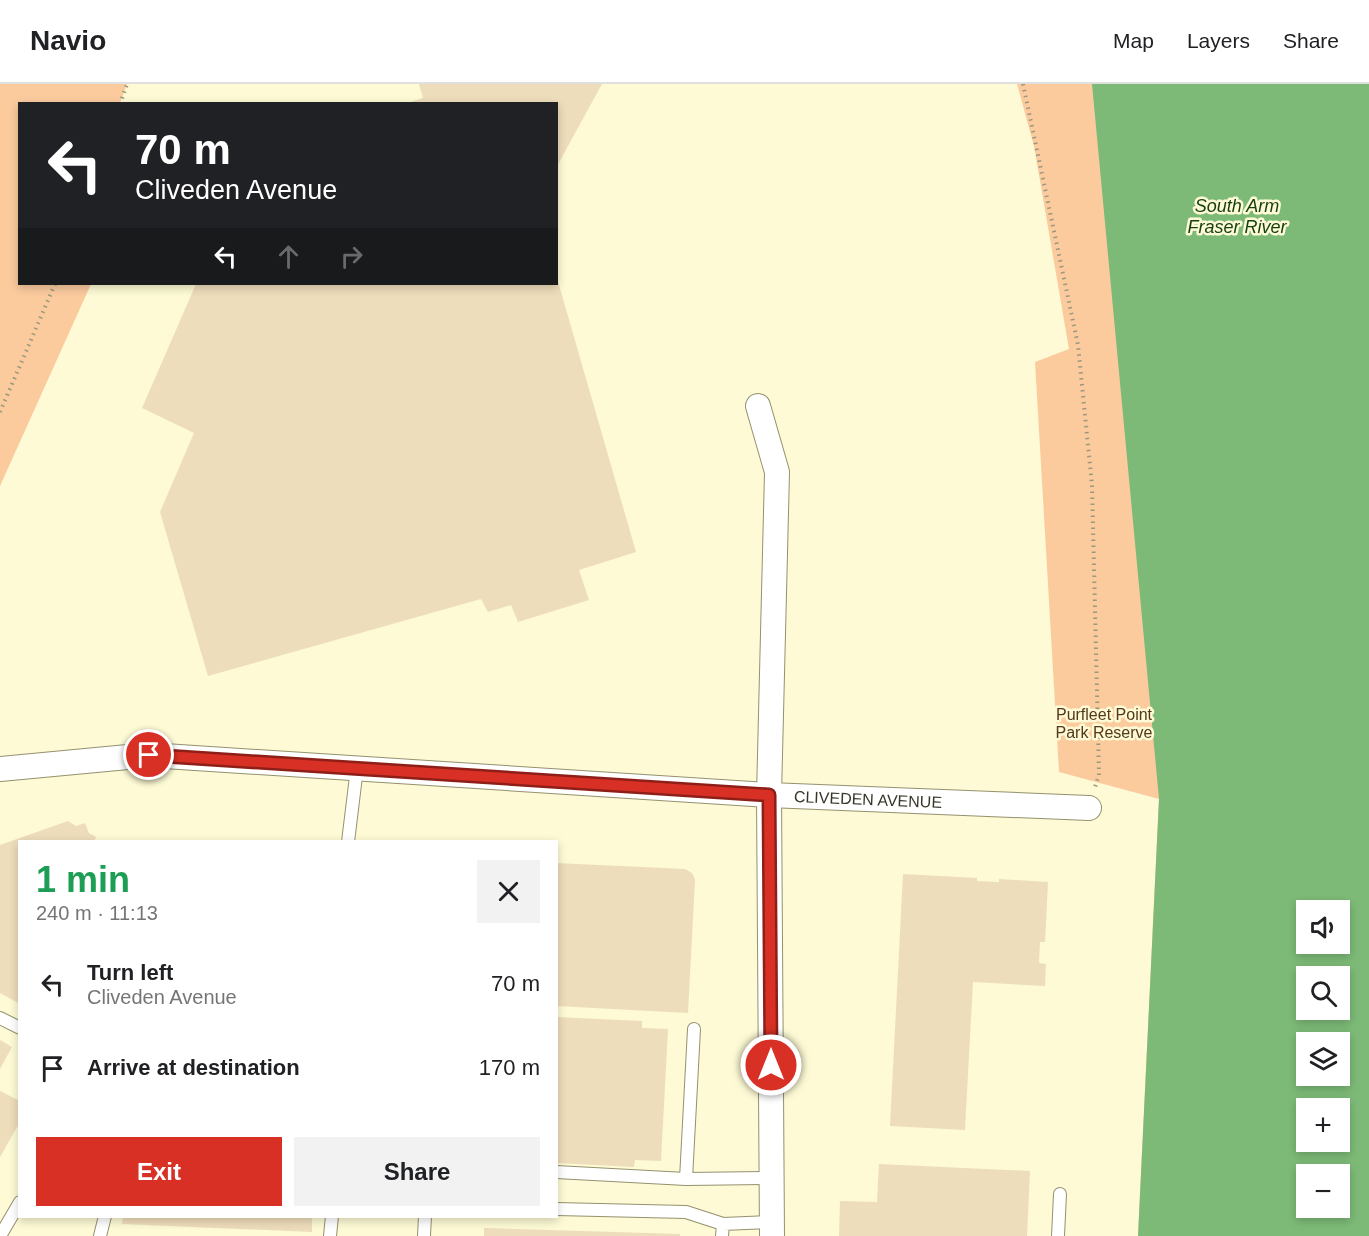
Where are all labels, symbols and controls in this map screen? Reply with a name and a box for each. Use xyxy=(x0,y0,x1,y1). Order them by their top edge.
text: Navio xyxy=(30,25,106,56)
text: Map xyxy=(1113,29,1154,52)
text: Layers xyxy=(1187,29,1250,52)
text: Share xyxy=(1283,29,1339,52)
icon: left xyxy=(36,126,114,204)
text: 70 m xyxy=(135,126,231,173)
text: Cliveden Avenue xyxy=(135,175,337,205)
water label: South Arm Fraser River xyxy=(1187,196,1288,237)
icon: left xyxy=(209,240,242,273)
icon: ahead xyxy=(272,240,305,273)
icon: right xyxy=(335,240,368,273)
park label: Purfleet Point Park Reserve xyxy=(1056,706,1153,741)
pin xyxy=(123,729,174,780)
icon: arrive xyxy=(132,738,165,771)
street label: CLIVEDEN AVENUE xyxy=(794,788,942,811)
text: 1 min xyxy=(36,859,130,900)
button: close xyxy=(477,860,540,923)
map controls xyxy=(1296,900,1350,1218)
button: sound xyxy=(1296,900,1350,954)
text: 240 m · 11:13 xyxy=(36,902,158,924)
text: Turn left xyxy=(87,960,173,985)
button: search xyxy=(1296,966,1350,1020)
icon: left xyxy=(36,968,69,1001)
text: 70 m xyxy=(491,971,540,996)
text: Cliveden Avenue xyxy=(87,986,237,1008)
button: layers xyxy=(1296,1032,1350,1086)
position arrow xyxy=(739,1033,803,1097)
icon: arrive xyxy=(36,1052,69,1085)
text: Arrive at destination xyxy=(87,1055,300,1080)
text: 170 m xyxy=(479,1055,540,1080)
button: + xyxy=(1296,1098,1350,1152)
button: Exit xyxy=(36,1137,282,1206)
button: Share xyxy=(294,1137,540,1206)
button: − xyxy=(1296,1164,1350,1218)

